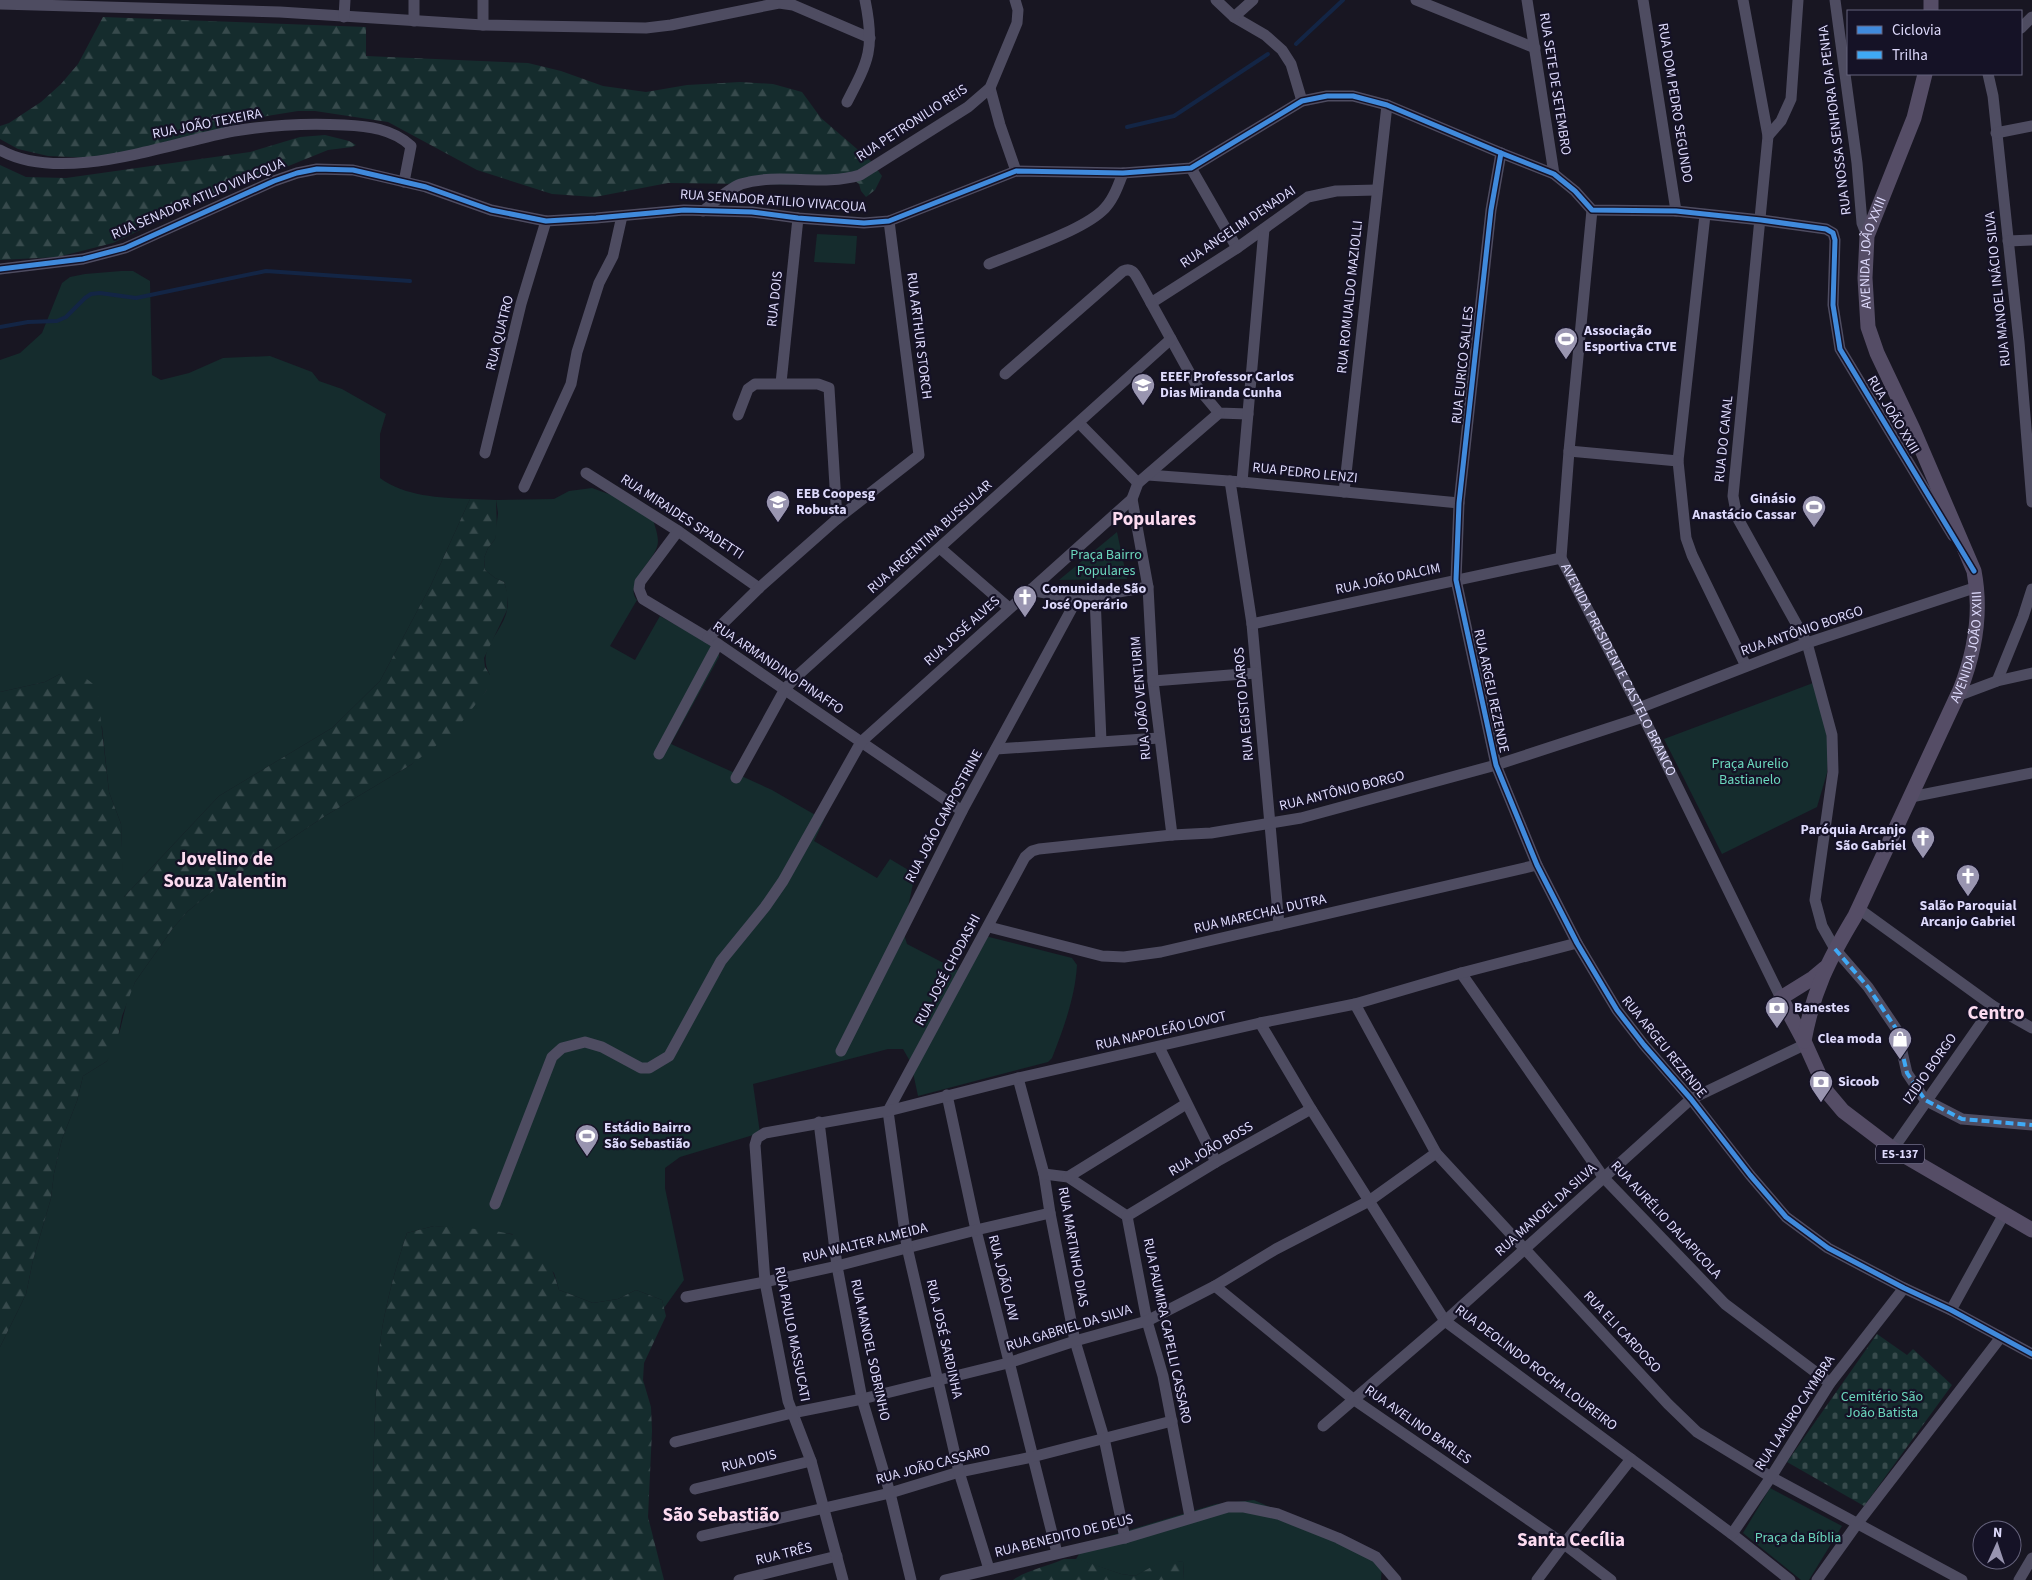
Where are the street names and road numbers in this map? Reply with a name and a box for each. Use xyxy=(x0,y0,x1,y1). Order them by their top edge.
street label: RUA SETE DE SETEMBRO xyxy=(1534,11,1576,157)
street label: RUA DOM PEDRO SEGUNDO xyxy=(1652,22,1698,184)
street label: RUA NOSSA SENHORA DA PENHA xyxy=(1813,23,1857,216)
street label: RUA PETRONILIO REIS xyxy=(852,79,972,167)
street label: RUA JOÃO TEXEIRA xyxy=(150,103,264,144)
street label: RUA SENADOR ATILIO VIVACQUA xyxy=(108,153,288,245)
street label: RUA ANGELIM DENADAI xyxy=(1176,181,1300,273)
street label: RUA SENADOR ATILIO VIVACQUA xyxy=(679,185,867,218)
street label: AVENIDA JOÃO XXIII xyxy=(1855,194,1892,310)
street label: RUA MANOEL INÁCIO SILVA xyxy=(1980,210,2016,368)
street label: RUA ROMUALDO MAZIOLLI xyxy=(1332,219,1368,375)
street label: RUA DOIS xyxy=(762,270,788,328)
street label: RUA ARTHUR STORCH xyxy=(901,271,937,401)
street label: RUA QUATRO xyxy=(481,293,519,373)
street label: RUA EURICO SALLES xyxy=(1447,305,1479,425)
street label: RUA JOÃO XXIII xyxy=(1862,372,1924,458)
street label: RUA DO CANAL xyxy=(1710,395,1739,483)
street label: RUA PEDRO LENZI xyxy=(1251,458,1359,488)
street label: RUA MIRAIDES SPADETTI xyxy=(616,470,748,564)
street label: RUA ARGENTINA BUSSULAR xyxy=(863,475,997,599)
street label: RUA JOÃO DALCIM xyxy=(1334,558,1442,600)
street label: AVENIDA PRESIDENTE CASTELO BRANCO xyxy=(1555,560,1681,780)
street label: AVENIDA JOÃO XXIII xyxy=(1945,590,1987,706)
street label: RUA JOSÉ ALVES xyxy=(920,591,1004,671)
street label: RUA ANTÔNIO BORGO xyxy=(1738,601,1866,661)
street label: RUA ARMANDINO PINAFFO xyxy=(708,617,848,719)
street label: RUA ARGEU REZENDE xyxy=(1468,627,1514,755)
street label: RUA JOÃO VENTURIM xyxy=(1126,635,1156,761)
street label: RUA EGISTO DAROS xyxy=(1229,646,1259,762)
street label: RUA JOÃO CAMPOSTRINE xyxy=(900,746,988,886)
street label: RUA ANTÔNIO BORGO xyxy=(1277,766,1407,816)
street label: RUA MARECHAL DUTRA xyxy=(1192,889,1329,939)
street label: RUA JOSÉ CHODASHI xyxy=(910,911,986,1029)
street label: RUA ARGEU REZENDE xyxy=(1617,992,1711,1102)
street label: RUA NAPOLEÃO LOVOT xyxy=(1093,1006,1229,1056)
street label: IZIDIO BORGO xyxy=(1898,1029,1962,1109)
street label: RUA JOÃO BOSS xyxy=(1165,1117,1257,1181)
road number: ES-137 xyxy=(1876,1144,1924,1164)
street label: RUA AURÉLIO DALAPICOLA xyxy=(1606,1157,1726,1284)
street label: RUA MANOEL DA SILVA xyxy=(1491,1159,1602,1261)
street label: RUA MARTINHO DIAS xyxy=(1053,1185,1093,1309)
street label: RUA WALTER ALMEIDA xyxy=(800,1218,930,1268)
street label: RUA JOÃO LAW xyxy=(983,1233,1023,1323)
street label: RUA PAUMIRA CAPELLI CASSARO xyxy=(1138,1236,1196,1426)
street label: RUA PAULO MASSUCATI xyxy=(769,1265,815,1403)
street label: RUA MANOEL SOBRINHO xyxy=(845,1277,895,1423)
street label: RUA JOSÉ SARDINHA xyxy=(921,1277,968,1401)
street label: RUA ELI CARDOSO xyxy=(1579,1286,1665,1378)
street label: RUA GABRIEL DA SILVA xyxy=(1004,1299,1135,1357)
street label: RUA DEOLINDO ROCHA LOUREIRO xyxy=(1451,1300,1621,1436)
street label: RUA LAAURO CAYMBRA xyxy=(1750,1351,1840,1475)
street label: RUA AVELINO BARLES xyxy=(1361,1381,1475,1469)
street label: RUA JOÃO CASSARO xyxy=(874,1440,992,1490)
street label: RUA DOIS xyxy=(719,1444,779,1478)
street label: RUA BENEDITO DE DEUS xyxy=(993,1509,1135,1563)
street label: RUA TRÊS xyxy=(754,1537,814,1571)

